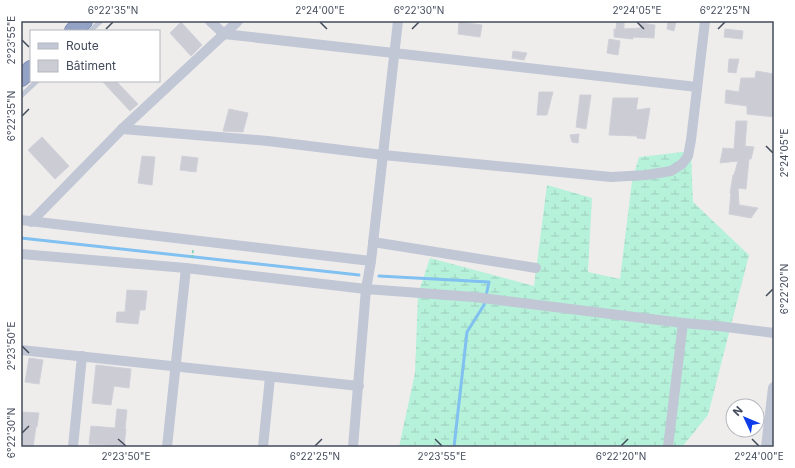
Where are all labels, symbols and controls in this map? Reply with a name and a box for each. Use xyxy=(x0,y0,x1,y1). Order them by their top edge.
text: 6°22'35"N xyxy=(88,4,138,16)
text: 2°24'00"E xyxy=(295,4,345,16)
text: 6°22'30"N xyxy=(394,4,444,16)
text: 2°24'05"E xyxy=(612,4,662,16)
text: 6°22'25"N xyxy=(700,4,750,16)
text: 2°23'55"E xyxy=(5,16,17,64)
legend xyxy=(30,30,160,82)
text: Route xyxy=(66,38,99,53)
text: Bâtiment xyxy=(66,58,116,73)
text: 6°22'35"N xyxy=(5,91,17,141)
text: 2°24'05"E xyxy=(778,128,790,178)
text: 6°22'20"N xyxy=(778,264,790,314)
text: 2°23'50"E xyxy=(5,322,17,370)
north arrow xyxy=(725,398,765,438)
text: N xyxy=(730,403,746,419)
text: 6°22'30"N xyxy=(5,408,17,458)
text: 2°23'50"E xyxy=(102,450,150,462)
text: 6°22'25"N xyxy=(290,450,340,462)
text: 2°23'55"E xyxy=(418,450,466,462)
text: 6°22'20"N xyxy=(596,450,646,462)
text: 2°24'00"E xyxy=(734,450,784,462)

